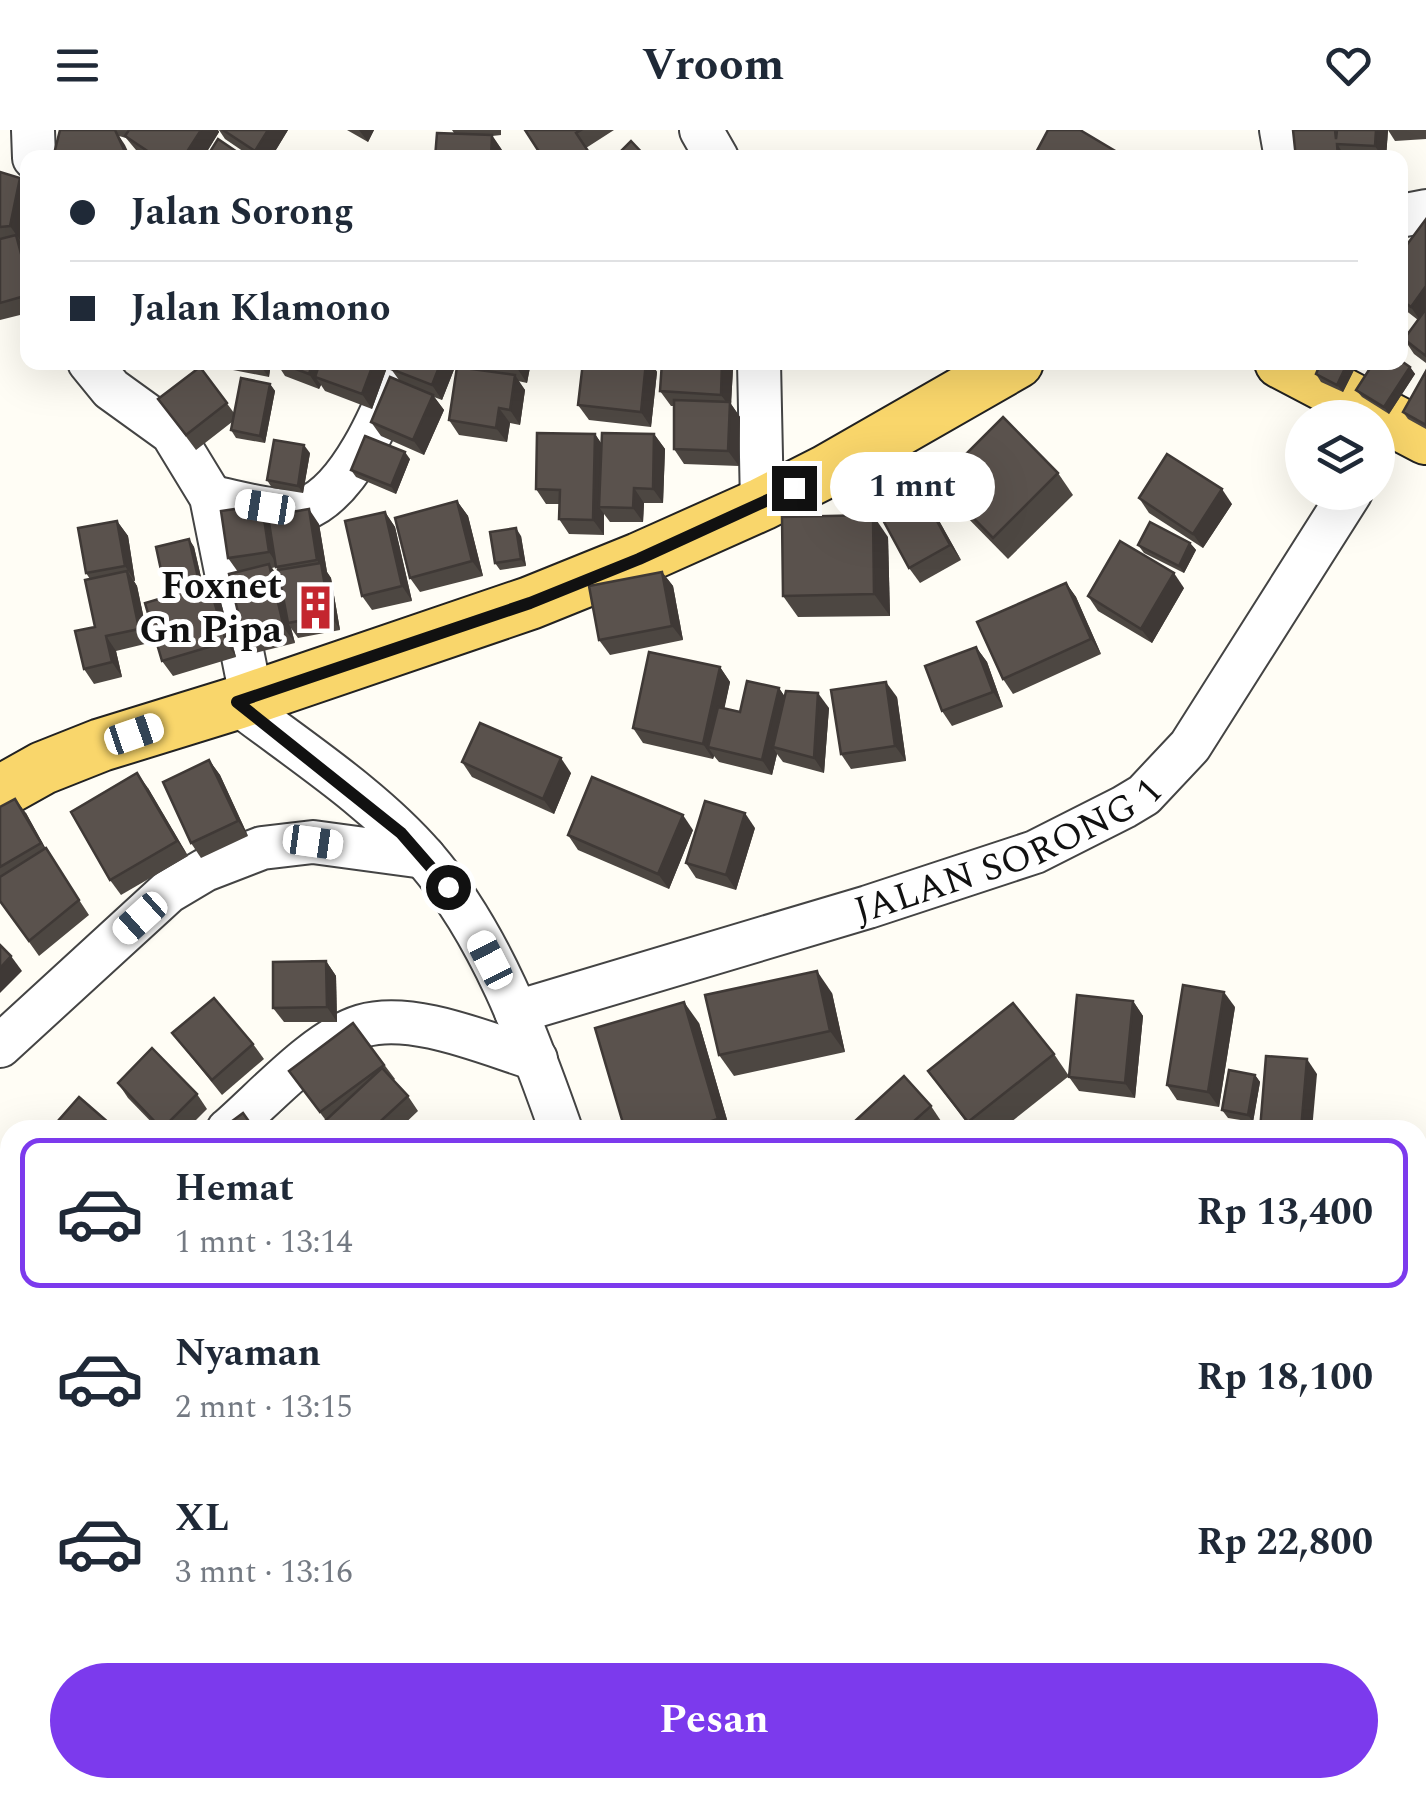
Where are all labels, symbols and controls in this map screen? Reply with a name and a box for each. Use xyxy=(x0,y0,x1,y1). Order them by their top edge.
text: Vroom xyxy=(642,31,784,100)
icon: menu xyxy=(50,38,105,93)
icon: heart xyxy=(1321,38,1376,93)
text: Jalan Sorong xyxy=(130,184,354,242)
text: Jalan Klamono xyxy=(130,280,391,338)
map controls xyxy=(1285,400,1395,510)
button: layers xyxy=(1285,400,1395,510)
callout: 1 mnt xyxy=(829,453,994,523)
text: 1 mnt xyxy=(869,462,956,511)
route end xyxy=(772,466,817,511)
car xyxy=(233,487,297,527)
place label: Foxnet Gn Pipa xyxy=(140,558,282,660)
building icon: Foxnet Gn Pipa xyxy=(291,583,339,631)
car xyxy=(101,710,167,758)
street label: JALAN SORONG 1 xyxy=(847,765,1177,941)
car xyxy=(281,823,345,861)
route start xyxy=(426,865,471,910)
car xyxy=(108,887,172,949)
car xyxy=(463,926,517,994)
text: Hemat xyxy=(175,1160,294,1218)
icon: car xyxy=(55,1168,145,1258)
text: Rp 13,400 xyxy=(1197,1184,1373,1242)
text: 1 mnt · 13:14 xyxy=(175,1218,352,1267)
text: Nyaman xyxy=(175,1325,321,1383)
icon: car xyxy=(55,1333,145,1423)
text: Rp 18,100 xyxy=(1197,1349,1373,1407)
text: 2 mnt · 13:15 xyxy=(175,1383,352,1432)
text: XL xyxy=(175,1490,229,1548)
icon: car xyxy=(55,1498,145,1588)
text: Rp 22,800 xyxy=(1197,1514,1373,1572)
text: 3 mnt · 13:16 xyxy=(175,1548,352,1597)
button: Pesan xyxy=(50,1663,1378,1778)

